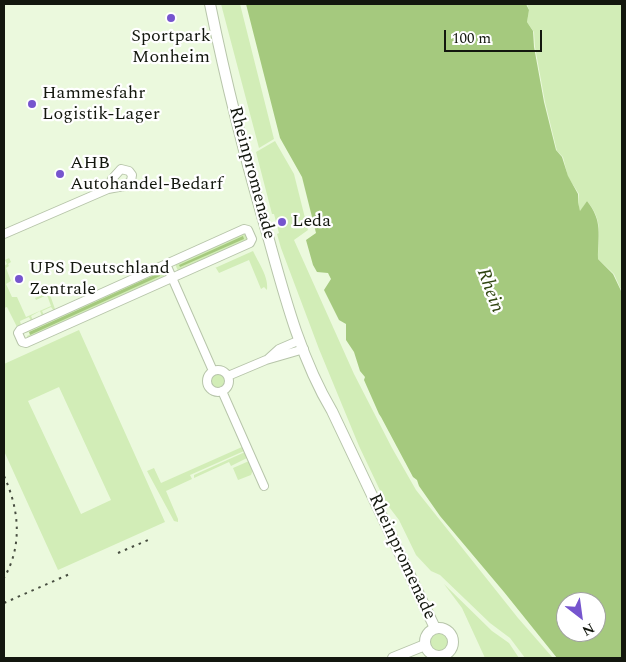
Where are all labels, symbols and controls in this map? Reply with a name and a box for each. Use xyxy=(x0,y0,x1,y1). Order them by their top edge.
marker: Sportpark Monheim xyxy=(165,12,177,24)
scale bar xyxy=(446,20,544,52)
place label: Sportpark Monheim xyxy=(131,26,211,68)
text: 100 m xyxy=(452,27,491,50)
place label: Hammesfahr Logistik-Lager xyxy=(42,83,160,126)
marker: Hammesfahr Logistik-Lager xyxy=(26,98,38,110)
street label: Rheinpromenade xyxy=(223,104,279,242)
place label: AHB Autohandel-Bedarf xyxy=(70,153,223,195)
marker: AHB Autohandel-Bedarf xyxy=(54,168,66,180)
place label: Leda xyxy=(292,211,331,233)
marker: Leda xyxy=(276,216,288,228)
place label: UPS Deutschland Zentrale xyxy=(29,258,170,300)
water label: Rhein xyxy=(470,266,508,316)
marker: UPS Deutschland Zentrale xyxy=(13,273,25,285)
street label: Rheinpromenade xyxy=(362,491,440,623)
north arrow xyxy=(556,592,606,642)
text: N xyxy=(578,618,598,642)

